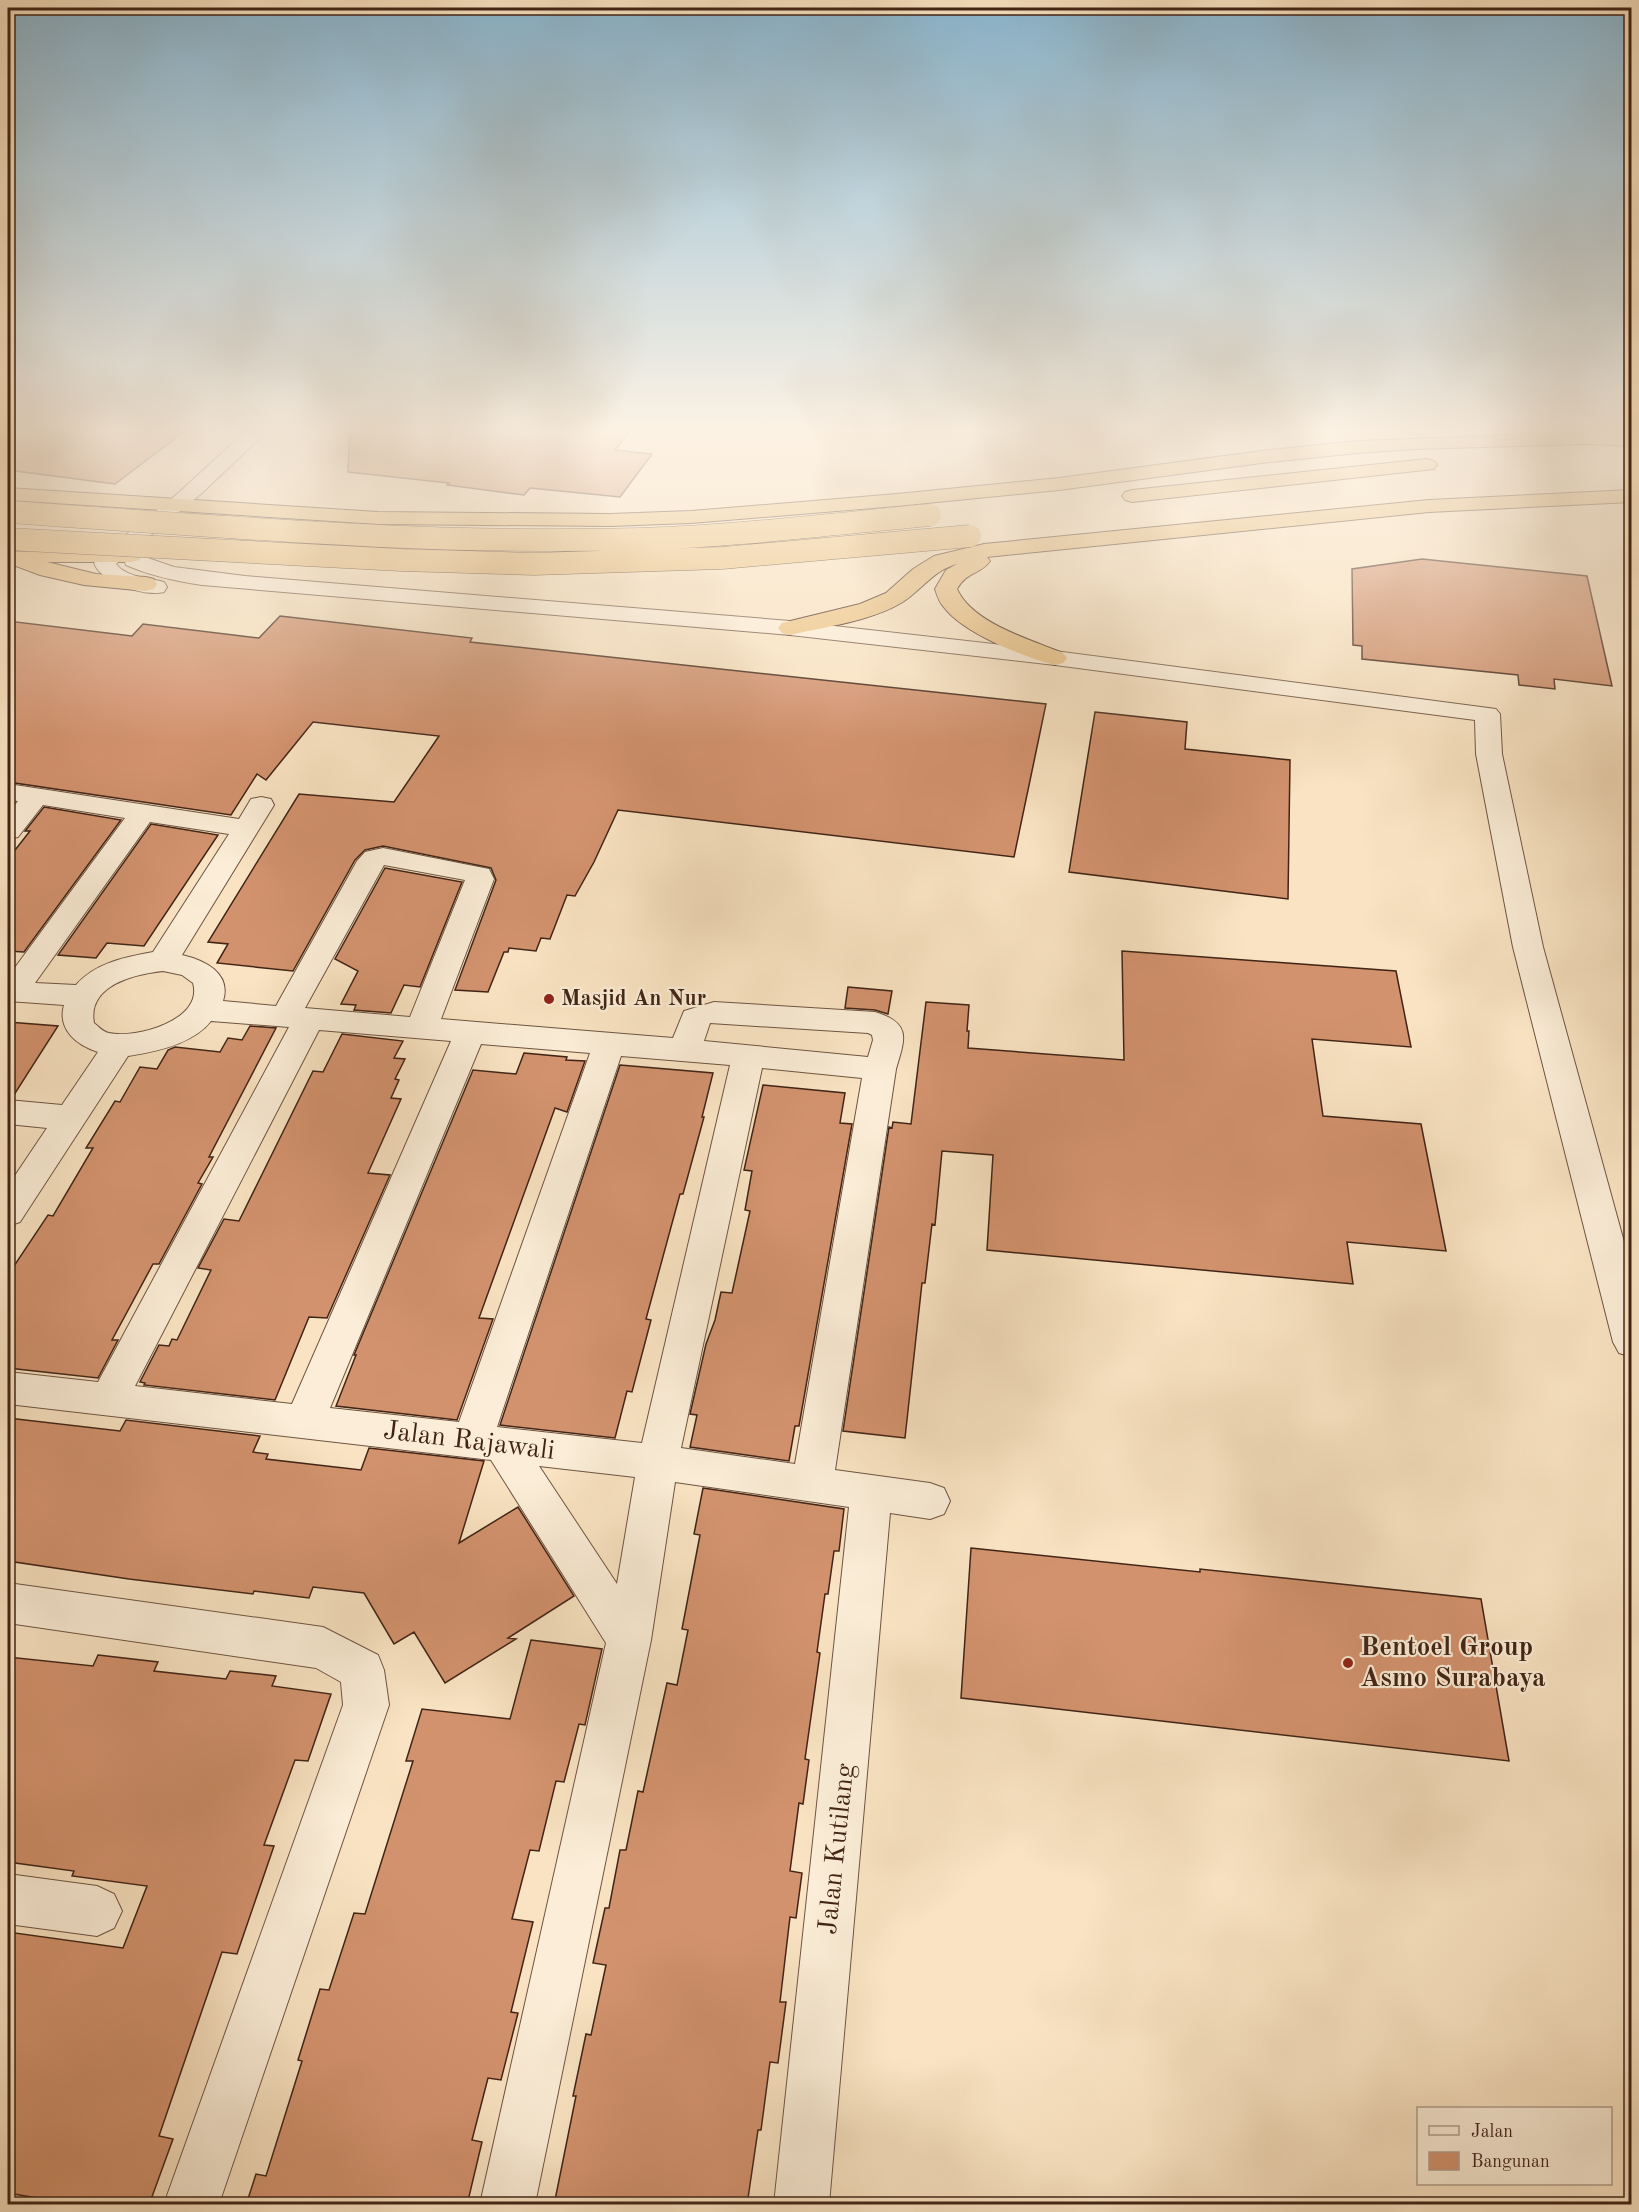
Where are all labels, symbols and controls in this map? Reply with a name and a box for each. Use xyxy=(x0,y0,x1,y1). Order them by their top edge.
place label: Masjid An Nur xyxy=(561,988,706,1010)
marker: Masjid An Nur xyxy=(542,992,556,1006)
street label: Jalan Rajawali xyxy=(382,1417,556,1465)
place label: Bentoel Group Asmo Surabaya xyxy=(1360,1634,1546,1692)
marker: Bentoel Group Asmo Surabaya xyxy=(1341,1656,1355,1670)
street label: Jalan Kutilang xyxy=(815,1762,859,1936)
legend xyxy=(1417,2107,1612,2185)
text: Jalan xyxy=(1471,2123,1513,2141)
text: Bangunan xyxy=(1471,2153,1550,2171)

